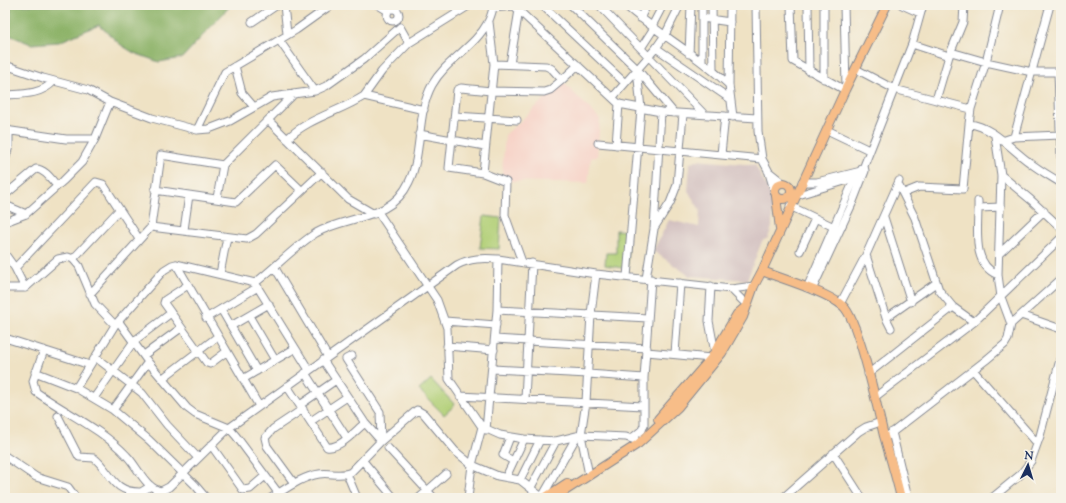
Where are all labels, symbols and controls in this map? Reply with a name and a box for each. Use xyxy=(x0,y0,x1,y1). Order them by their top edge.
north arrow xyxy=(1008,445,1048,485)
text: N xyxy=(1023,448,1034,464)

